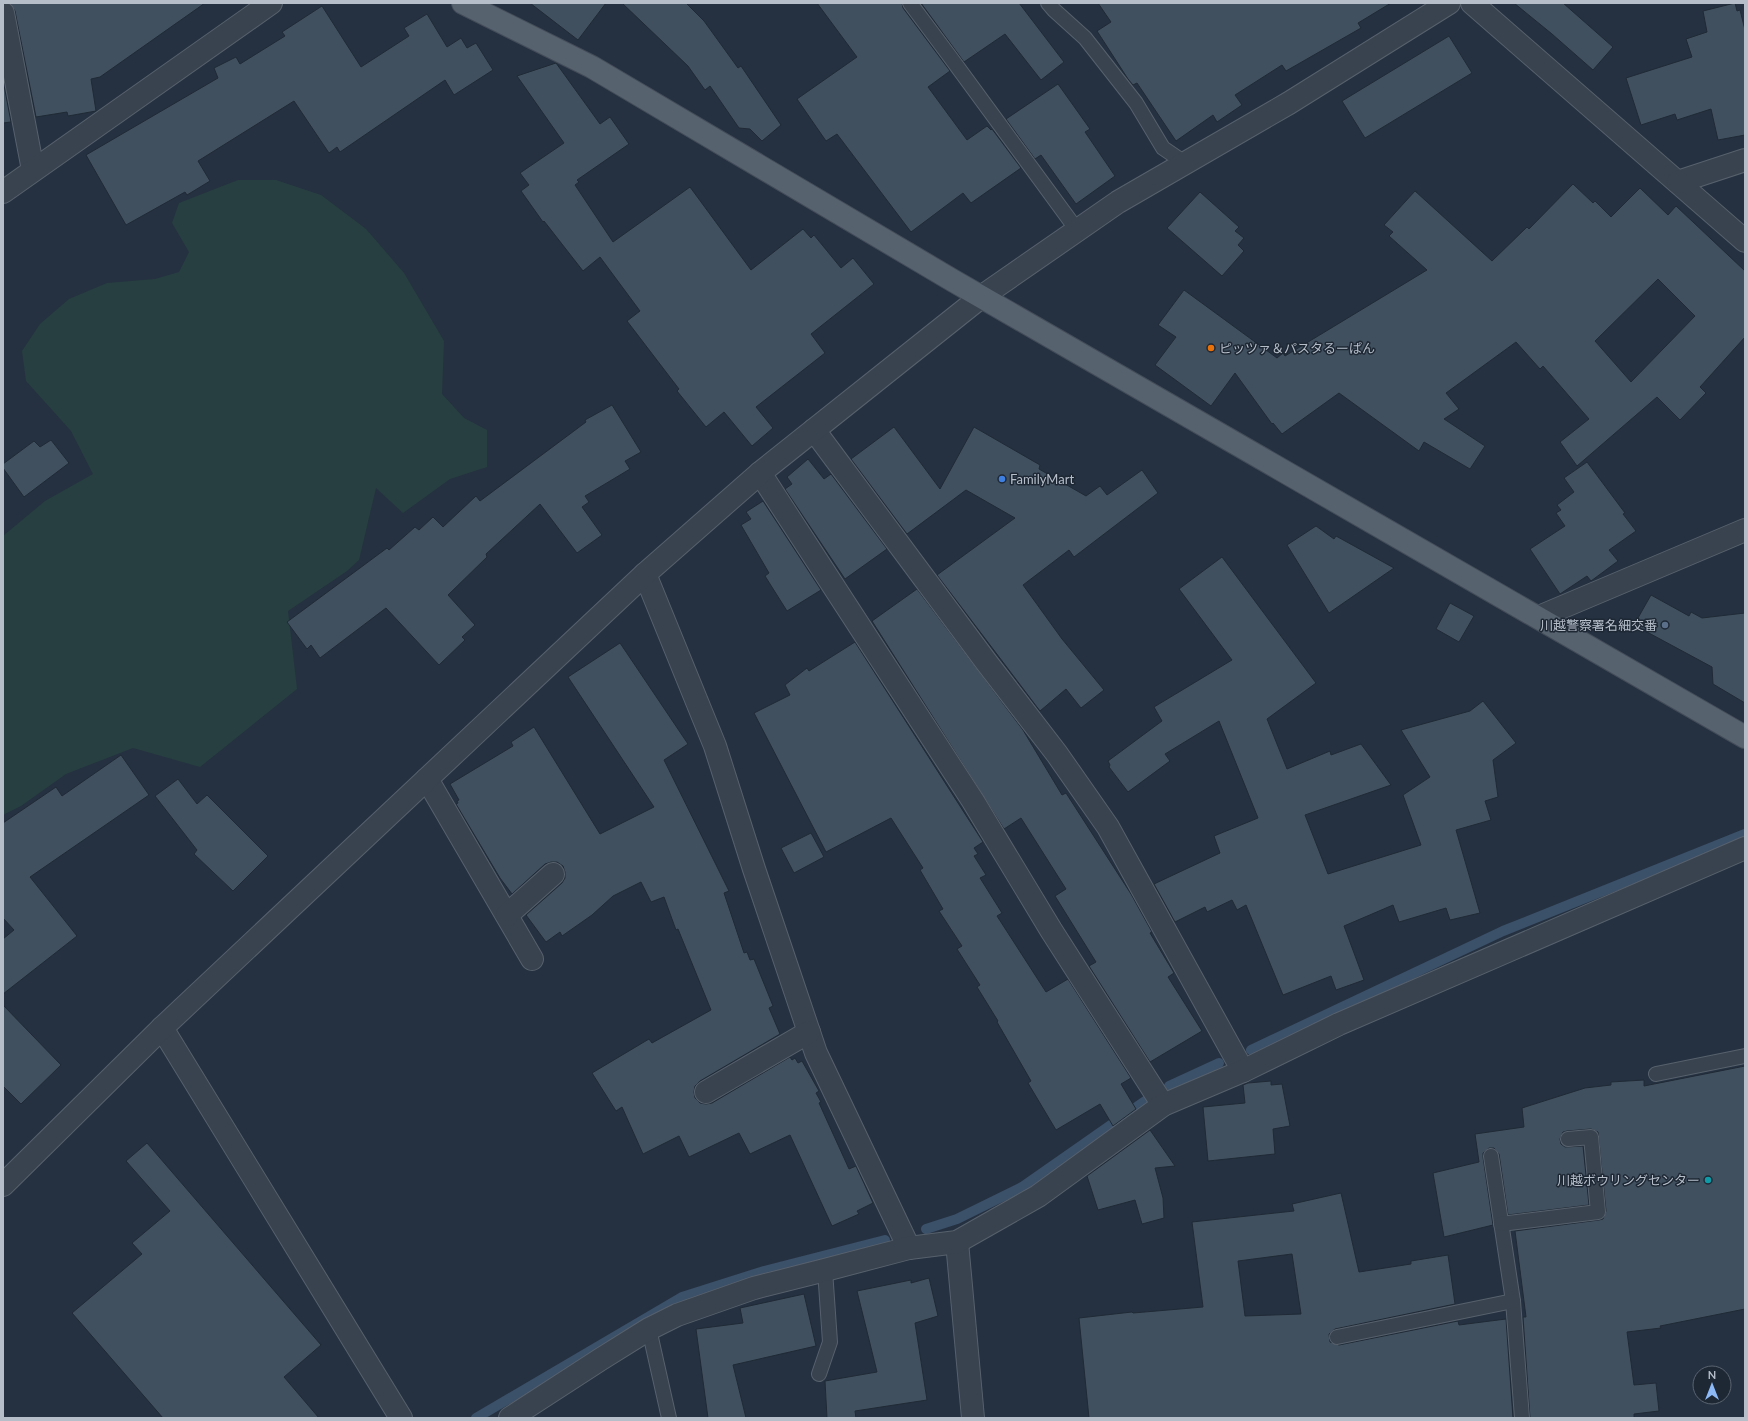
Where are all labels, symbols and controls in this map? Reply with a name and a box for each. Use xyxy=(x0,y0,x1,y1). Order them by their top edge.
place label: ピッツァ＆パスタるーぱん xyxy=(1219,340,1375,356)
marker: ピッツァ＆パスタるーぱん xyxy=(1206,343,1216,353)
place label: FamilyMart xyxy=(1010,471,1074,487)
marker: FamilyMart xyxy=(997,474,1007,484)
place label: 川越警察署名細交番 xyxy=(1540,617,1657,633)
marker: 川越警察署名細交番 xyxy=(1660,620,1670,630)
place label: 川越ボウリングセンター xyxy=(1557,1172,1700,1188)
marker: 川越ボウリングセンター xyxy=(1703,1175,1713,1185)
north arrow xyxy=(1692,1365,1732,1405)
text: N xyxy=(1708,1368,1716,1381)

